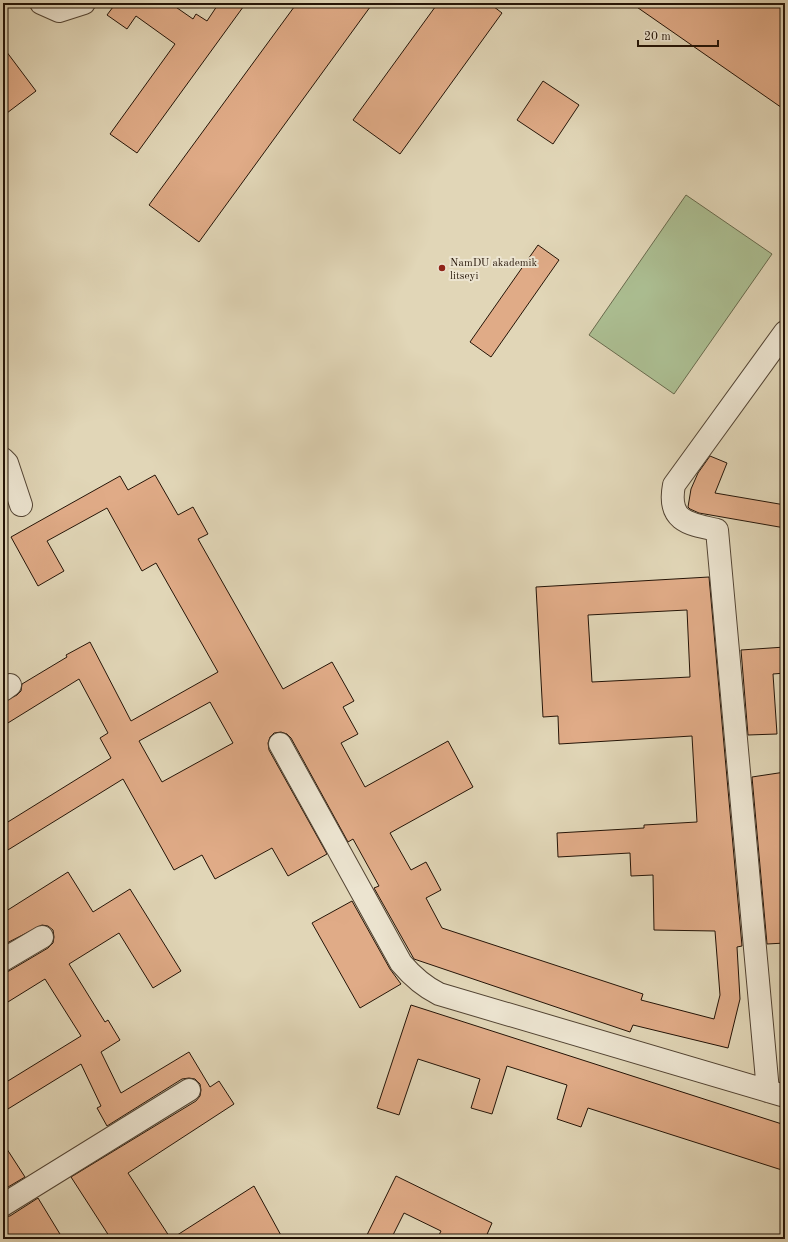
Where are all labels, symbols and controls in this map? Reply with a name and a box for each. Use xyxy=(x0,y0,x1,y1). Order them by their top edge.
scale bar xyxy=(638,22,718,48)
text: 20 m xyxy=(644,31,671,43)
place label: NamDU akademik litseyi xyxy=(450,258,537,282)
marker: NamDU akademik litseyi xyxy=(437,263,447,273)

